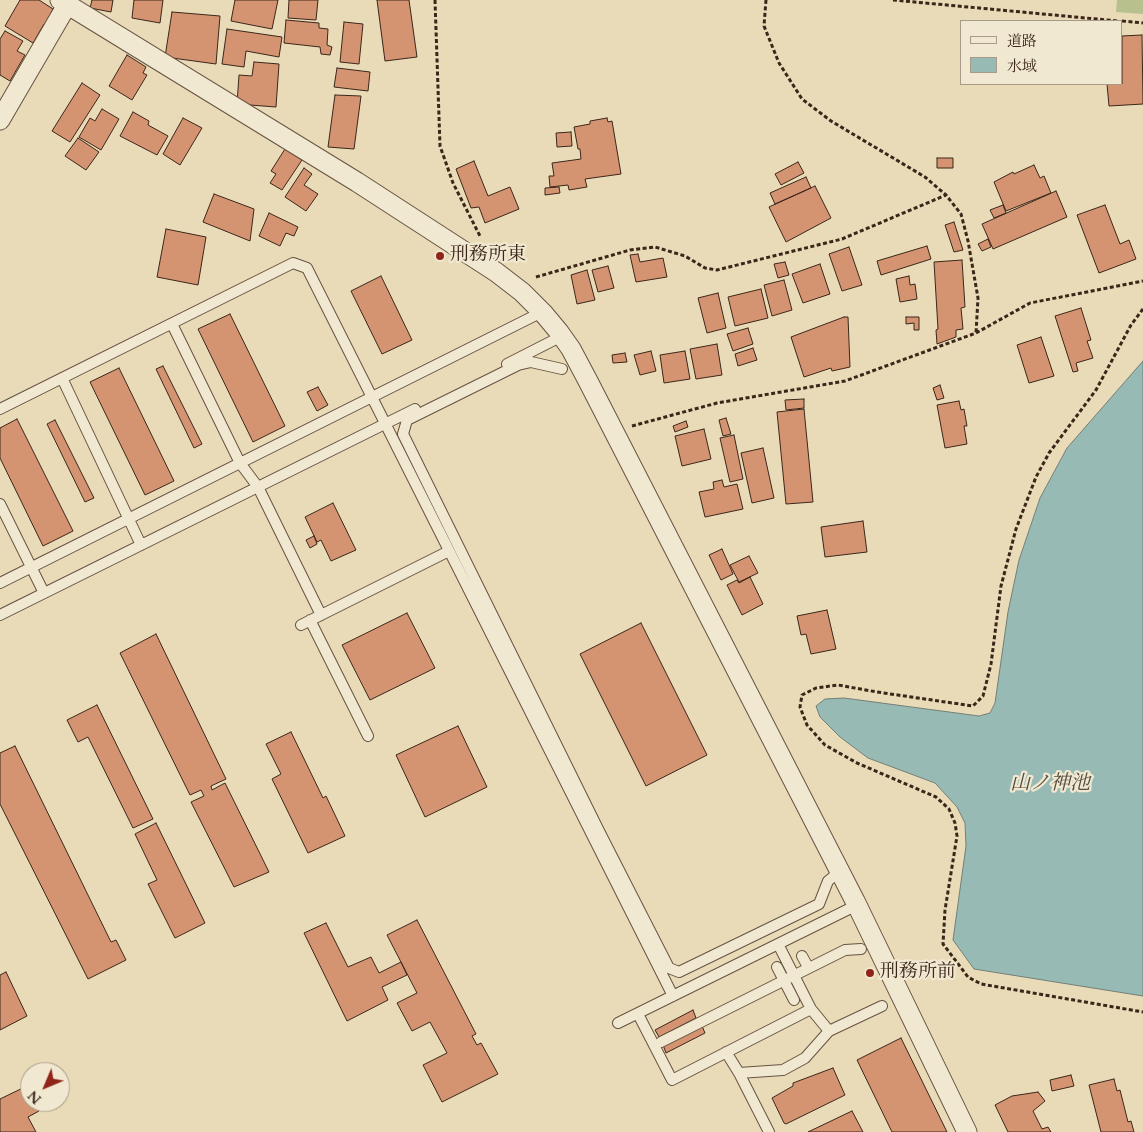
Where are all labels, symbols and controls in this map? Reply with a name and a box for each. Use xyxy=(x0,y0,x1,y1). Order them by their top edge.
legend xyxy=(960,20,1123,85)
text: 道路 xyxy=(1007,31,1037,51)
text: 水域 xyxy=(1007,56,1037,76)
place label: 刑務所東 xyxy=(450,245,526,267)
marker: 刑務所東 xyxy=(434,250,446,262)
water label: 山ノ神池 xyxy=(1010,772,1090,796)
place label: 刑務所前 xyxy=(880,962,956,984)
marker: 刑務所前 xyxy=(864,967,876,979)
north arrow xyxy=(20,1062,70,1112)
text: N xyxy=(24,1086,46,1108)

